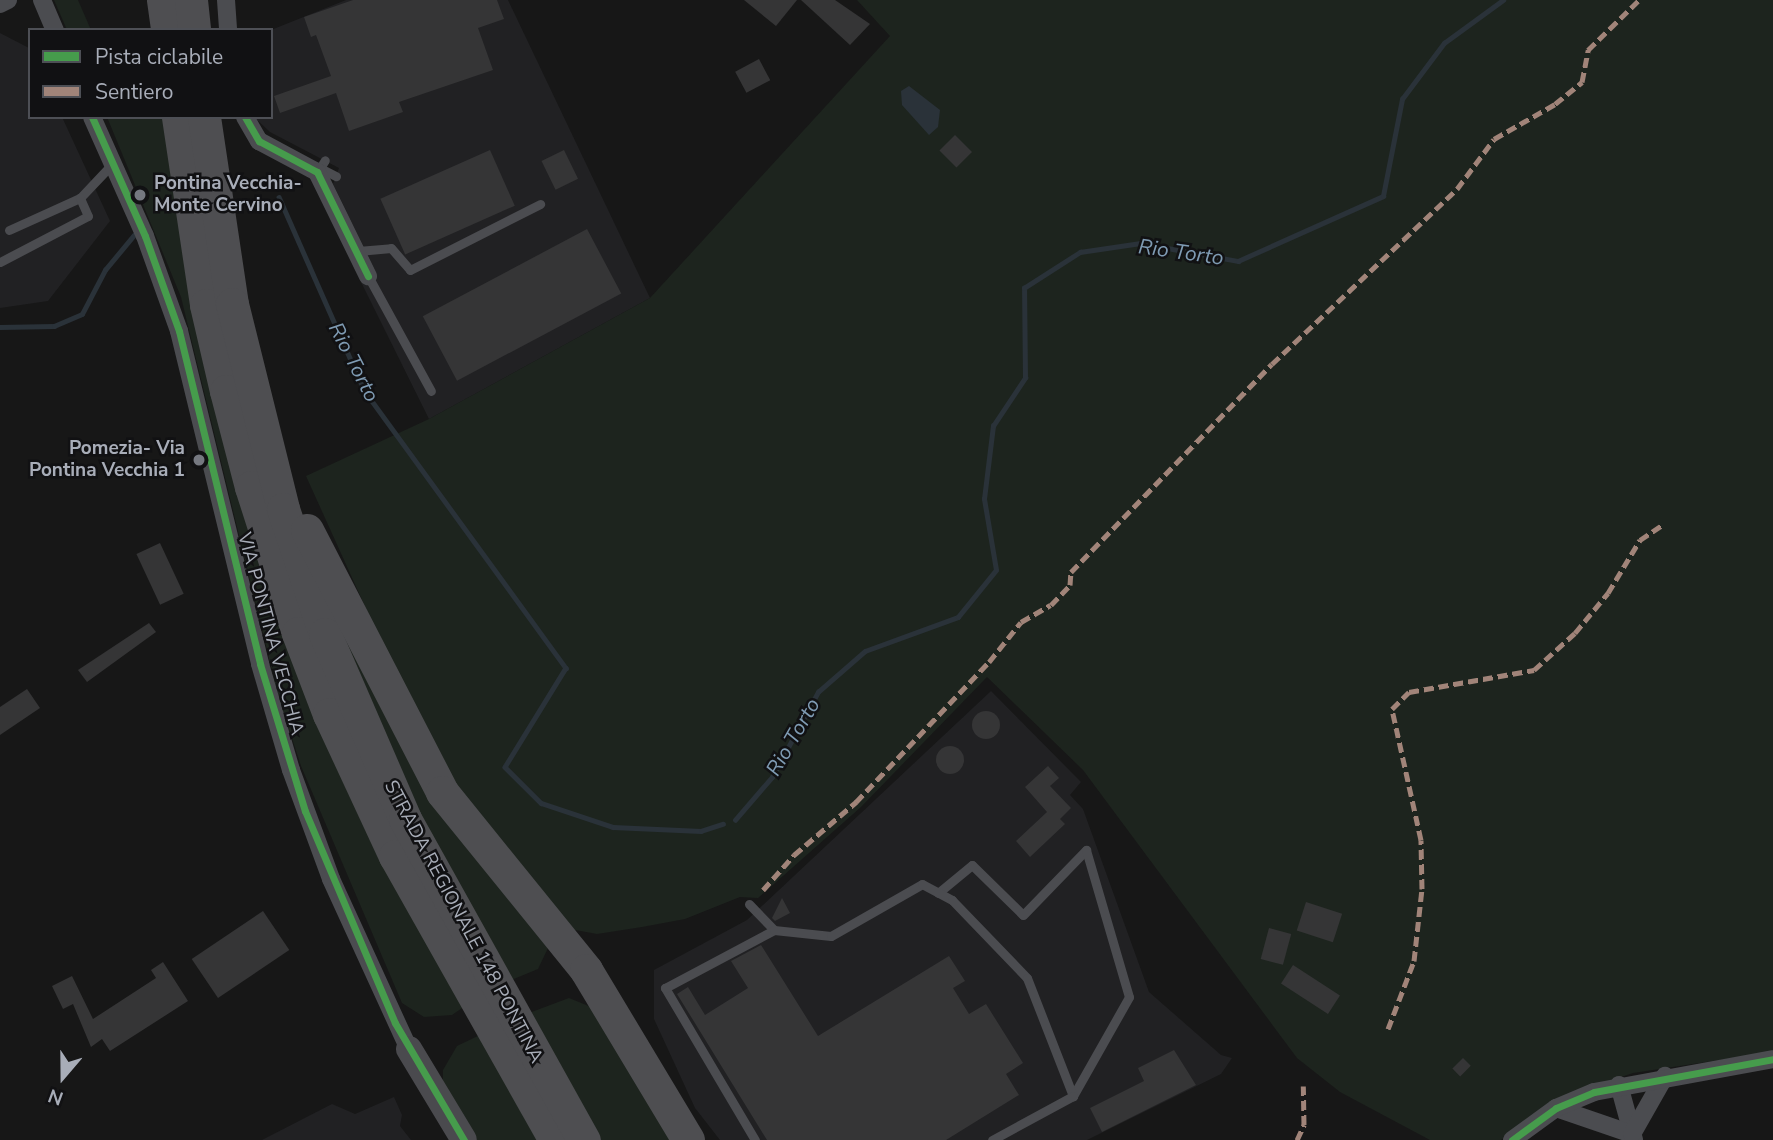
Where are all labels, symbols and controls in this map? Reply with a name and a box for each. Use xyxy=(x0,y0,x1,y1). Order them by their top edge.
legend xyxy=(28,28,273,119)
text: Pista ciclabile xyxy=(95,43,223,71)
text: Sentiero xyxy=(95,78,173,106)
place label: Pontina Vecchia- Monte Cervino xyxy=(154,173,302,217)
marker: Pontina Vecchia- Monte Cervino xyxy=(132,187,148,203)
water label: Rio Torto xyxy=(1137,234,1225,270)
water label: Rio Torto xyxy=(323,318,385,406)
place label: Pomezia- Via Pontina Vecchia 1 xyxy=(29,438,185,482)
marker: Pomezia- Via Pontina Vecchia 1 xyxy=(191,452,207,468)
street label: VIA PONTINA VECCHIA xyxy=(232,530,308,738)
water label: Rio Torto xyxy=(761,694,825,780)
street label: STRADA REGIONALE 148 PONTINA xyxy=(379,777,547,1067)
north arrow xyxy=(28,1042,98,1112)
text: N xyxy=(45,1082,67,1111)

